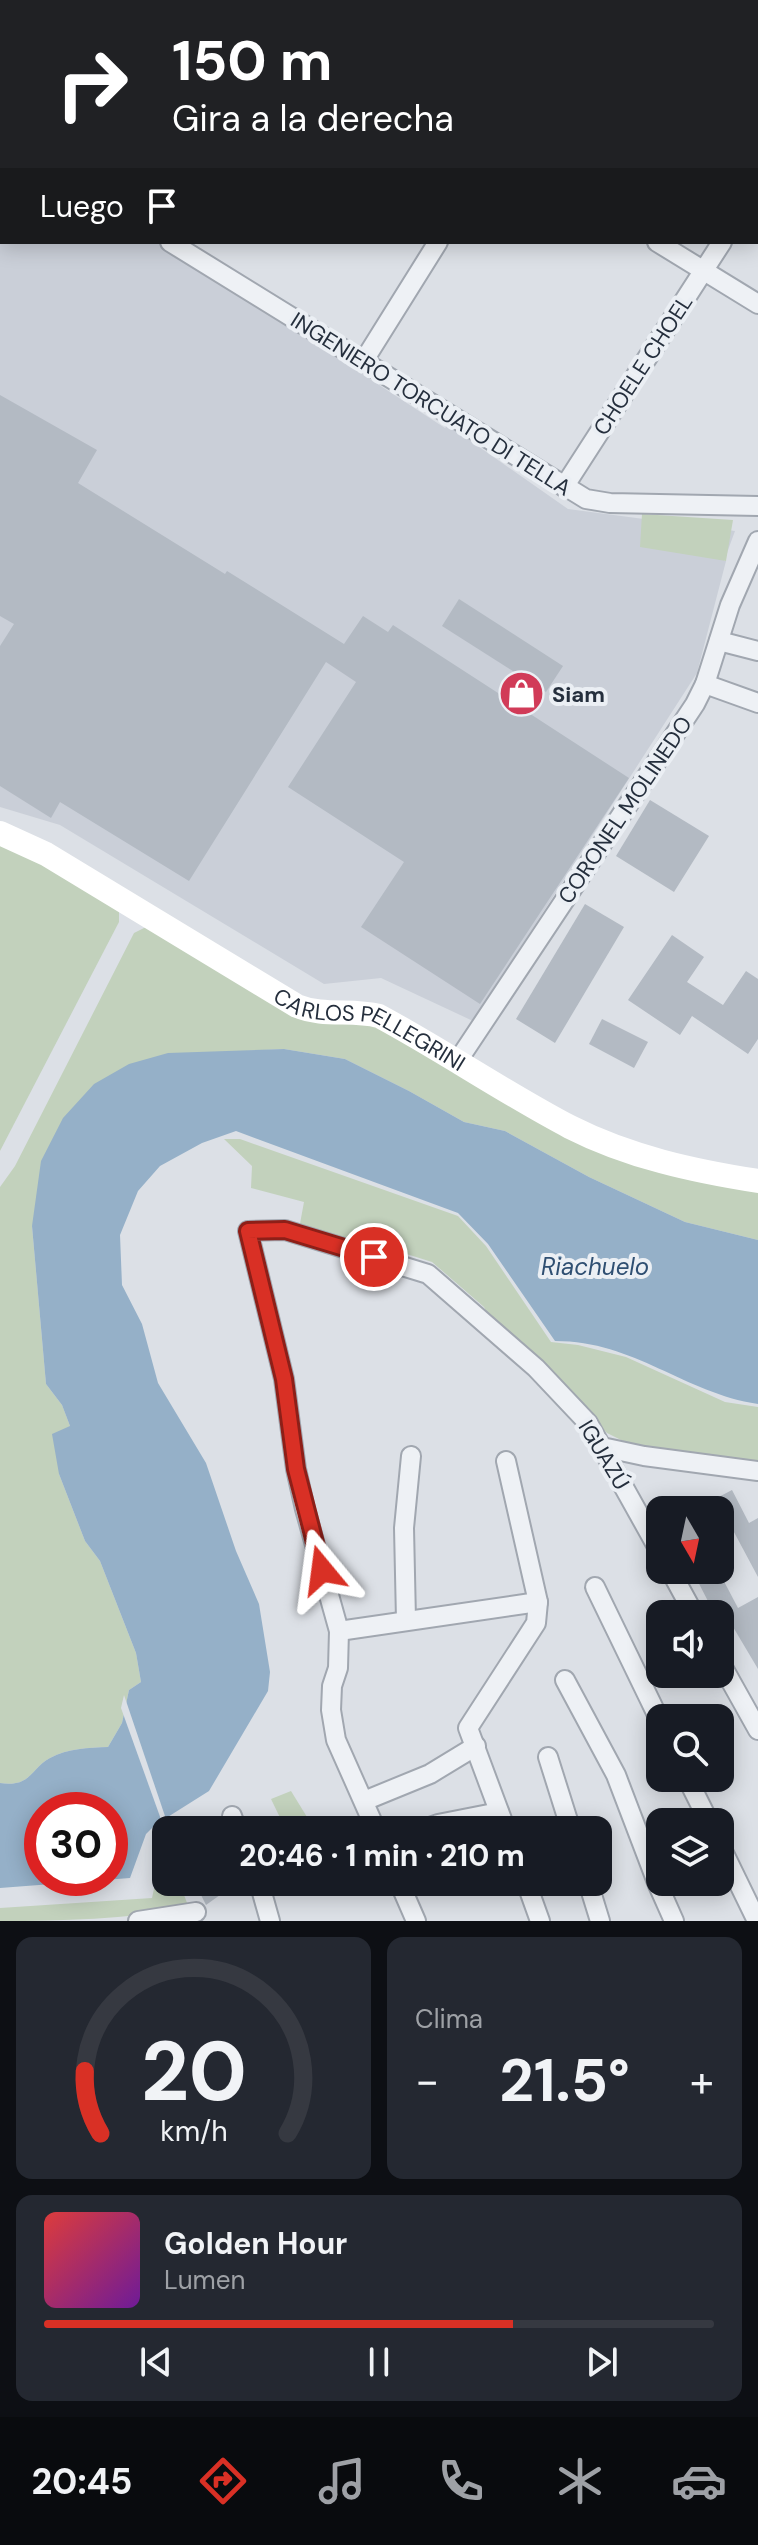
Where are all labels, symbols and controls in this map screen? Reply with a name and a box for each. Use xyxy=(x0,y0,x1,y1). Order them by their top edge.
text: 150 m xyxy=(172,24,333,97)
icon: right xyxy=(40,32,144,136)
text: Gira a la derecha xyxy=(172,95,454,142)
icon: arrive xyxy=(140,184,184,228)
text: Luego xyxy=(40,187,124,226)
street label: CHOELE CHOEL xyxy=(587,289,699,441)
street label: INGENIERO TORCUATO DI TELLA xyxy=(285,305,577,503)
shop icon: Siam xyxy=(497,670,545,718)
place label: Siam xyxy=(552,680,605,709)
street label: CORONEL MOLINEDO xyxy=(551,711,699,909)
street label: CARLOS PELLEGRINI xyxy=(269,981,471,1077)
pin xyxy=(340,1223,408,1291)
icon: arrive xyxy=(352,1235,396,1279)
water label: Riachuelo xyxy=(541,1251,649,1282)
street label: IGUAZÚ xyxy=(572,1415,636,1495)
north arrow xyxy=(646,1496,734,1584)
map controls xyxy=(646,1496,734,1896)
position arrow xyxy=(280,1528,364,1612)
button: sound xyxy=(646,1600,734,1688)
button: search xyxy=(646,1704,734,1792)
speed limit sign: 30 xyxy=(24,1792,128,1896)
button: layers xyxy=(646,1808,734,1896)
text: 20:46 · 1 min · 210 m xyxy=(239,1836,525,1875)
text: Clima xyxy=(415,2002,483,2036)
text: 20 xyxy=(140,2017,247,2126)
text: 21.5° xyxy=(499,2041,630,2120)
text: − xyxy=(415,2052,439,2110)
text: + xyxy=(690,2052,714,2110)
text: km/h xyxy=(160,2113,227,2150)
text: Golden Hour xyxy=(164,2224,347,2263)
text: Lumen xyxy=(164,2263,245,2297)
icon: previous xyxy=(134,2340,178,2384)
icon: pause xyxy=(357,2340,401,2384)
icon: next xyxy=(580,2340,624,2384)
icon: directions xyxy=(195,2453,251,2509)
icon: music xyxy=(314,2453,370,2509)
icon: phone xyxy=(433,2453,489,2509)
icon: climate xyxy=(552,2453,608,2509)
icon: car xyxy=(671,2453,727,2509)
text: 20:45 xyxy=(31,2458,132,2505)

